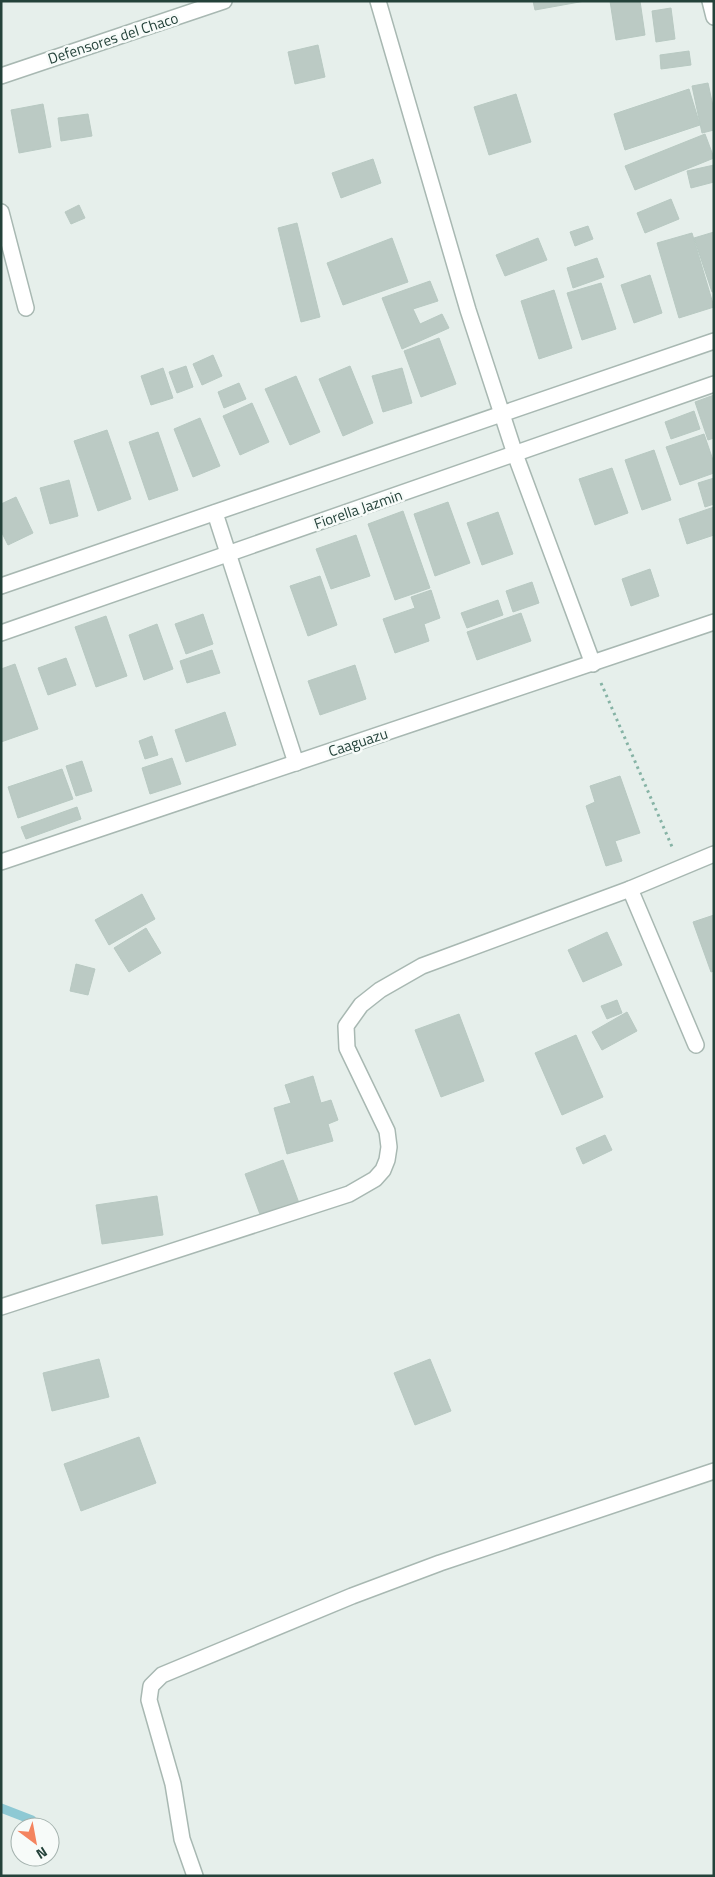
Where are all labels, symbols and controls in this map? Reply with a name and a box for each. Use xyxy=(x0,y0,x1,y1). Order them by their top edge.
street label: Defensores del Chaco xyxy=(45,6,181,70)
street label: Fiorella Jazmin xyxy=(311,483,405,535)
street label: Caaguazu xyxy=(325,722,391,762)
north arrow xyxy=(10,1817,60,1867)
text: N xyxy=(32,1842,52,1865)

